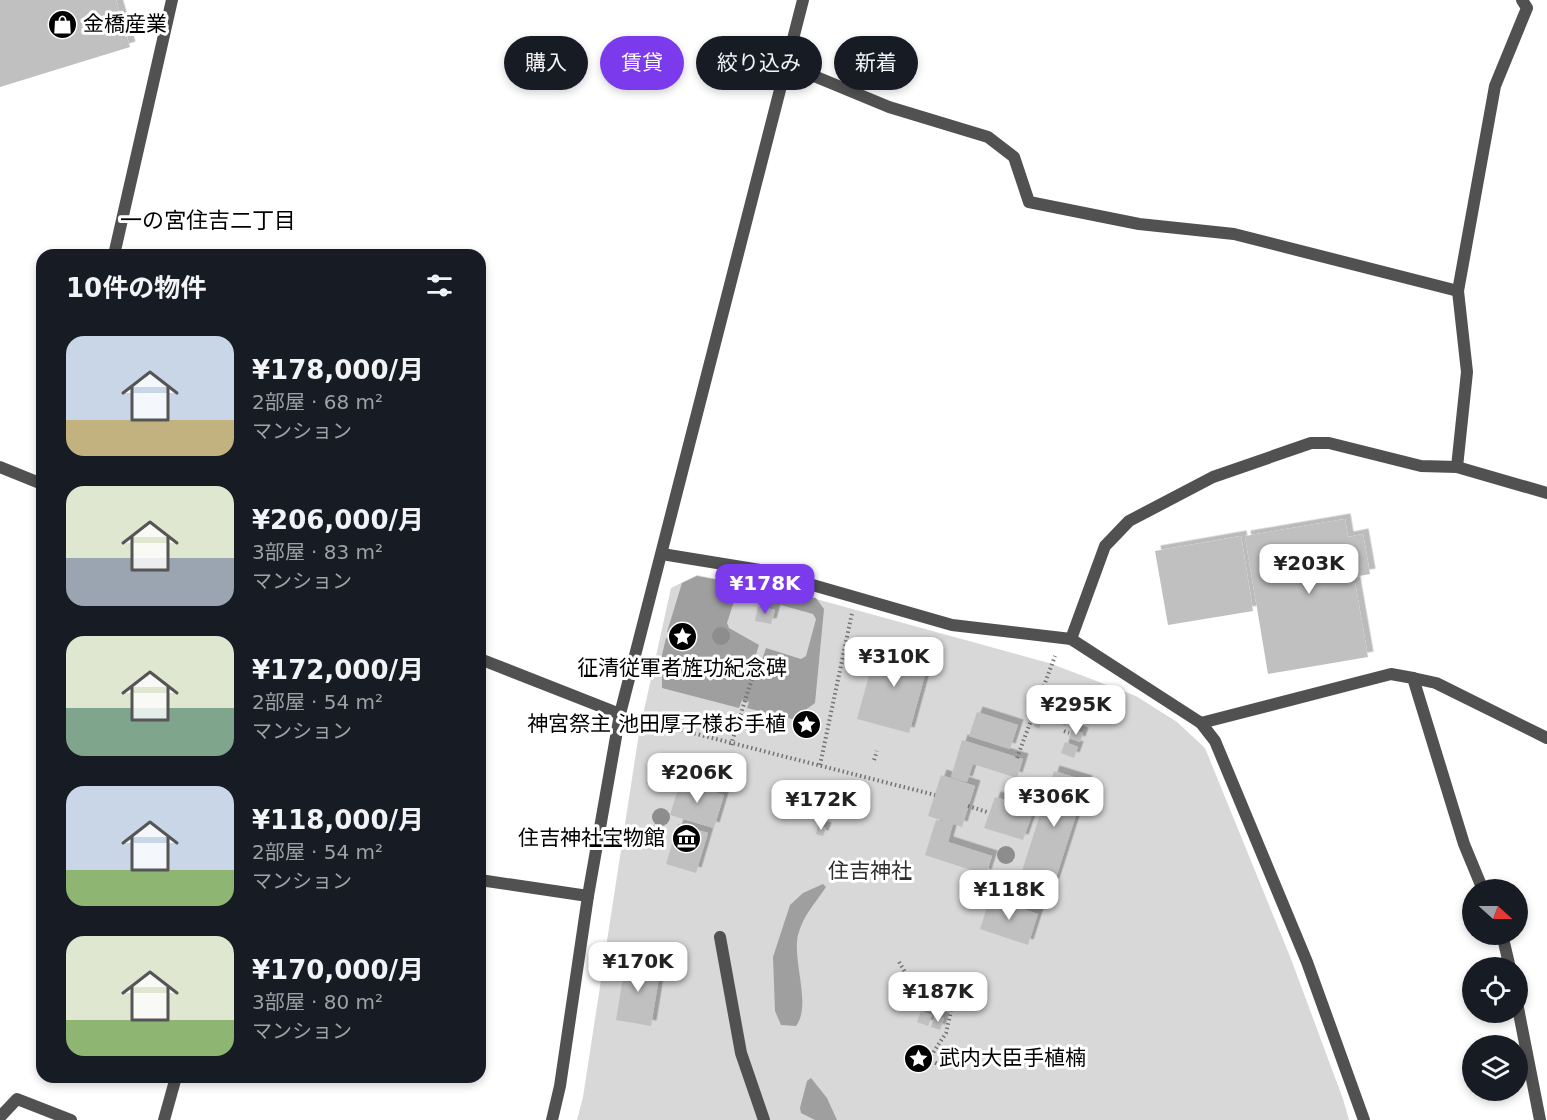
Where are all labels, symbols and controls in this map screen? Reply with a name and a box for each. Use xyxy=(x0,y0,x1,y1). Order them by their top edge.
shop icon: 金橋産業 xyxy=(46,8,78,40)
place label: 金橋産業 xyxy=(83,12,167,36)
chip: 購入 xyxy=(504,36,588,90)
chip: 賃貸 xyxy=(600,36,684,90)
chip: 絞り込み xyxy=(696,36,822,90)
chip: 新着 xyxy=(834,36,918,90)
district label: 一の宮住吉二丁目 xyxy=(120,208,296,233)
icon: filters xyxy=(423,269,456,302)
text: 10件の物件 xyxy=(66,273,206,303)
text: ¥178,000/月 xyxy=(252,355,424,385)
icon: home xyxy=(114,360,186,432)
text: 2部屋 · 68 m² xyxy=(252,390,383,414)
text: マンション xyxy=(252,419,352,443)
text: ¥206,000/月 xyxy=(252,505,424,535)
icon: home xyxy=(114,510,186,582)
text: 3部屋 · 83 m² xyxy=(252,540,383,564)
pin: ¥203K xyxy=(1267,544,1351,595)
text: ¥203K xyxy=(1273,551,1345,575)
pin: ¥178K xyxy=(723,564,807,615)
text: マンション xyxy=(252,569,352,593)
text: ¥178K xyxy=(729,571,801,595)
place icon: 征清従軍者旌功紀念碑 xyxy=(666,621,698,653)
pin: ¥310K xyxy=(852,637,936,688)
text: ¥310K xyxy=(858,644,930,668)
text: ¥172,000/月 xyxy=(252,655,424,685)
place label: 征清従軍者旌功紀念碑 xyxy=(577,656,787,680)
icon: home xyxy=(114,660,186,732)
pin: ¥295K xyxy=(1034,685,1118,736)
text: 2部屋 · 54 m² xyxy=(252,690,383,714)
text: ¥295K xyxy=(1040,692,1112,716)
place icon: 神宮祭主 池田厚子様お手植 xyxy=(791,708,823,740)
place label: 神宮祭主 池田厚子様お手植 xyxy=(527,712,786,736)
text: マンション xyxy=(252,719,352,743)
pin: ¥206K xyxy=(655,753,739,804)
text: ¥206K xyxy=(661,760,733,784)
pin: ¥306K xyxy=(1012,777,1096,828)
pin: ¥172K xyxy=(779,780,863,831)
text: ¥306K xyxy=(1018,784,1090,808)
text: ¥172K xyxy=(785,787,857,811)
text: ¥118,000/月 xyxy=(252,805,424,835)
icon: home xyxy=(114,810,186,882)
museum icon: 住吉神社宝物館 xyxy=(670,822,702,854)
place label: 住吉神社宝物館 xyxy=(518,826,665,850)
text: 2部屋 · 54 m² xyxy=(252,840,383,864)
park label: 住吉神社 xyxy=(828,859,912,883)
text: マンション xyxy=(252,869,352,893)
pin: ¥118K xyxy=(967,870,1051,921)
text: ¥118K xyxy=(973,877,1045,901)
north arrow xyxy=(1462,879,1528,945)
map controls xyxy=(1462,879,1528,1101)
pin: ¥170K xyxy=(596,942,680,993)
text: ¥170K xyxy=(602,949,674,973)
text: ¥170,000/月 xyxy=(252,955,424,985)
button: locate xyxy=(1462,957,1528,1023)
icon: home xyxy=(114,960,186,1032)
pin: ¥187K xyxy=(896,972,980,1023)
text: ¥187K xyxy=(902,979,974,1003)
text: 3部屋 · 80 m² xyxy=(252,990,383,1014)
text: マンション xyxy=(252,1019,352,1043)
button: layers xyxy=(1462,1035,1528,1101)
place icon: 武内大臣手植楠 xyxy=(902,1042,934,1074)
place label: 武内大臣手植楠 xyxy=(939,1046,1086,1070)

